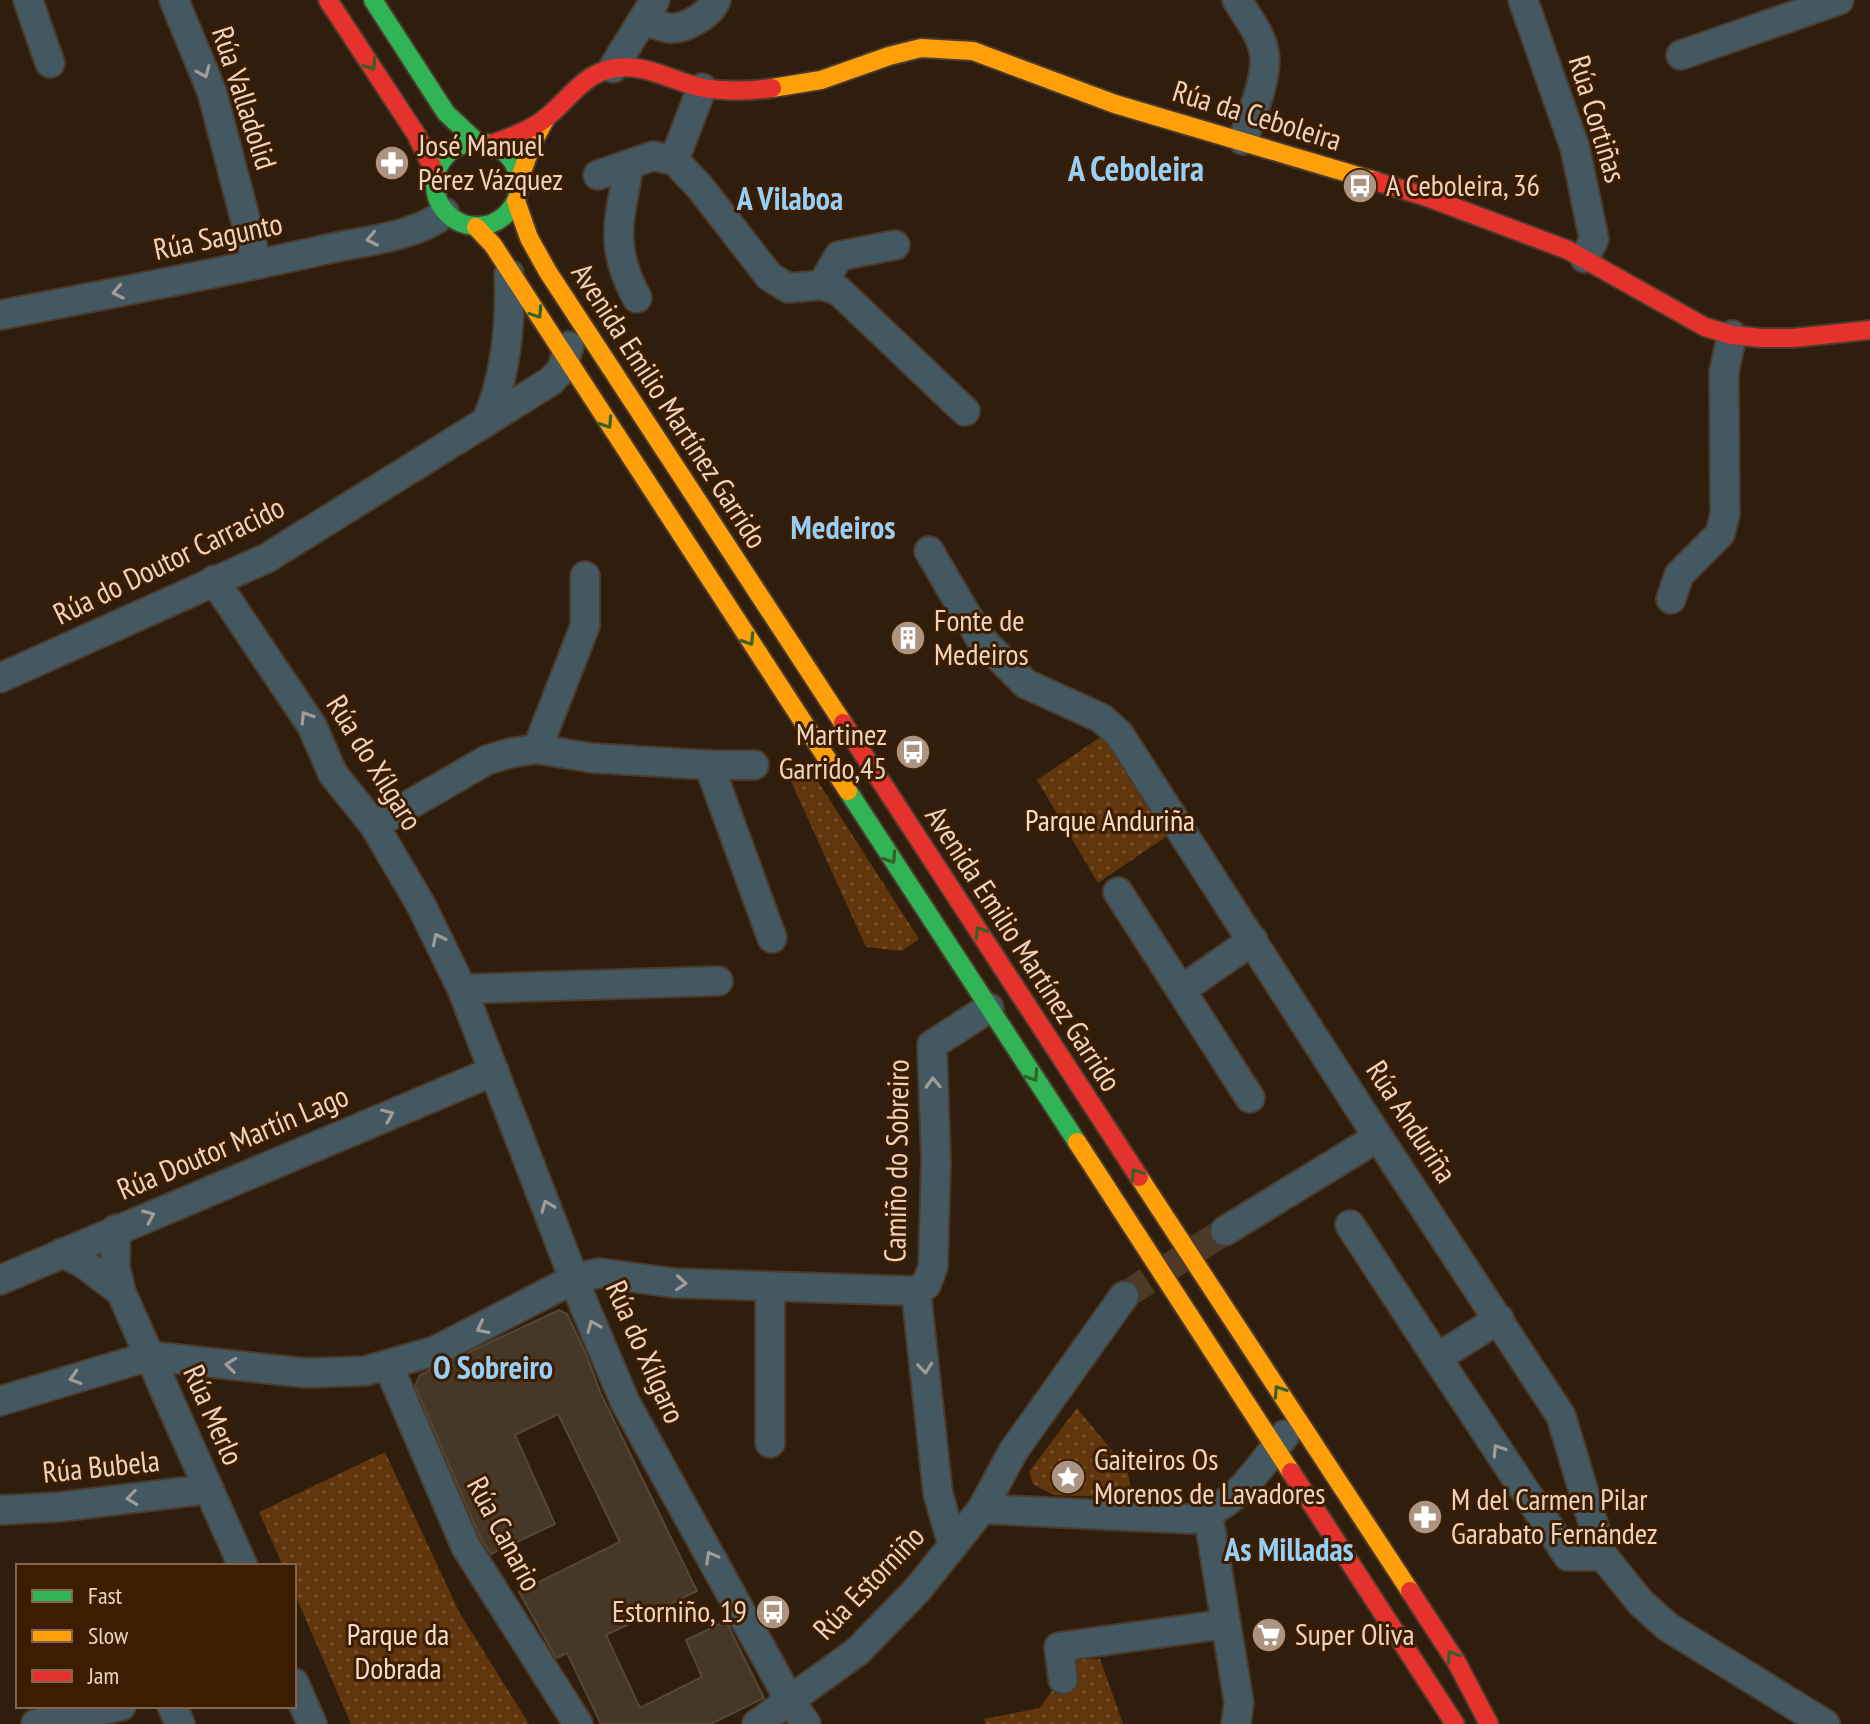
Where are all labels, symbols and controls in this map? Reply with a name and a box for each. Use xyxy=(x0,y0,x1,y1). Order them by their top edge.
street label: Rúa Valladolid xyxy=(204,21,287,174)
street label: Rúa Cortiñas xyxy=(1561,50,1636,187)
one-way arrow xyxy=(362,56,377,71)
one-way arrow xyxy=(194,64,210,78)
street label: Rúa da Ceboleira xyxy=(1168,70,1347,159)
place label: José Manuel Pérez Vázquez xyxy=(417,125,563,198)
pharmacy icon: José Manuel Pérez Vázquez xyxy=(373,144,411,182)
district label: A Ceboleira xyxy=(1067,146,1204,190)
place label: A Ceboleira, 36 xyxy=(1386,165,1540,204)
bus stop icon: A Ceboleira, 36 xyxy=(1341,167,1379,205)
district label: A Vilaboa xyxy=(736,177,843,219)
street label: Rúa Sagunto xyxy=(150,203,286,268)
one-way arrow xyxy=(366,230,380,247)
street label: Avenida Emilio Martínez Garrido xyxy=(563,255,777,555)
one-way arrow xyxy=(111,282,125,299)
one-way arrow xyxy=(527,304,542,319)
one-way arrow xyxy=(597,414,612,428)
street label: Rúa do Doutor Carracido xyxy=(46,487,290,632)
district label: Medeiros xyxy=(791,506,895,548)
place label: Fonte de Medeiros xyxy=(934,600,1029,673)
building icon: Fonte de Medeiros xyxy=(889,619,927,657)
one-way arrow xyxy=(739,632,754,646)
street label: Rúa do Xílgaro xyxy=(318,687,432,837)
one-way arrow xyxy=(300,711,315,726)
place label: Martinez Garrido,45 xyxy=(779,714,887,787)
bus stop icon: Martinez Garrido,45 xyxy=(894,733,932,771)
street label: Avenida Emilio Martínez Garrido xyxy=(917,798,1131,1098)
park label: Parque Anduriña xyxy=(1025,800,1195,839)
one-way arrow xyxy=(881,849,896,864)
one-way arrow xyxy=(975,926,990,941)
one-way arrow xyxy=(432,933,448,948)
street label: Rúa Anduriña xyxy=(1358,1053,1466,1190)
street label: Camiño do Sobreiro xyxy=(874,1059,917,1263)
one-way arrow xyxy=(1023,1067,1038,1082)
street label: Rúa Doutor Martín Lago xyxy=(111,1075,354,1208)
one-way arrow xyxy=(925,1076,942,1089)
one-way arrow xyxy=(380,1109,394,1125)
one-way arrow xyxy=(1131,1168,1146,1183)
one-way arrow xyxy=(540,1200,557,1214)
one-way arrow xyxy=(141,1209,155,1225)
street label: Rúa do Xílgaro xyxy=(598,1274,695,1429)
one-way arrow xyxy=(675,1274,688,1291)
one-way arrow xyxy=(475,1318,490,1333)
one-way arrow xyxy=(586,1319,602,1334)
district label: O Sobreiro xyxy=(433,1346,553,1388)
one-way arrow xyxy=(224,1356,237,1373)
street label: Rúa Merlo xyxy=(175,1358,254,1470)
one-way arrow xyxy=(916,1362,933,1375)
one-way arrow xyxy=(69,1369,83,1385)
one-way arrow xyxy=(1273,1386,1288,1400)
place label: Gaiteiros Os Morenos de Lavadores xyxy=(1094,1439,1325,1512)
street label: Rúa Bubela xyxy=(40,1440,161,1491)
one-way arrow xyxy=(1492,1444,1507,1459)
place icon: Gaiteiros Os Morenos de Lavadores xyxy=(1049,1458,1087,1496)
street label: Rúa Canario xyxy=(459,1469,552,1597)
place label: M del Carmen Pilar Garabato Fernández xyxy=(1451,1479,1658,1552)
one-way arrow xyxy=(125,1489,138,1506)
pharmacy icon: M del Carmen Pilar Garabato Fernández xyxy=(1406,1498,1444,1536)
street label: Rúa Estorniño xyxy=(804,1517,932,1647)
district label: As Milladas xyxy=(1223,1528,1354,1570)
one-way arrow xyxy=(705,1551,720,1565)
legend xyxy=(16,1564,296,1708)
text: Fast xyxy=(88,1580,123,1611)
place label: Estorniño, 19 xyxy=(612,1591,747,1630)
bus stop icon: Estorniño, 19 xyxy=(754,1593,792,1631)
park label: Parque da Dobrada xyxy=(347,1614,449,1687)
place label: Super Oliva xyxy=(1295,1614,1415,1653)
supermarket icon: Super Oliva xyxy=(1250,1616,1288,1654)
text: Slow xyxy=(88,1620,129,1651)
one-way arrow xyxy=(1446,1650,1461,1665)
text: Jam xyxy=(87,1660,119,1691)

